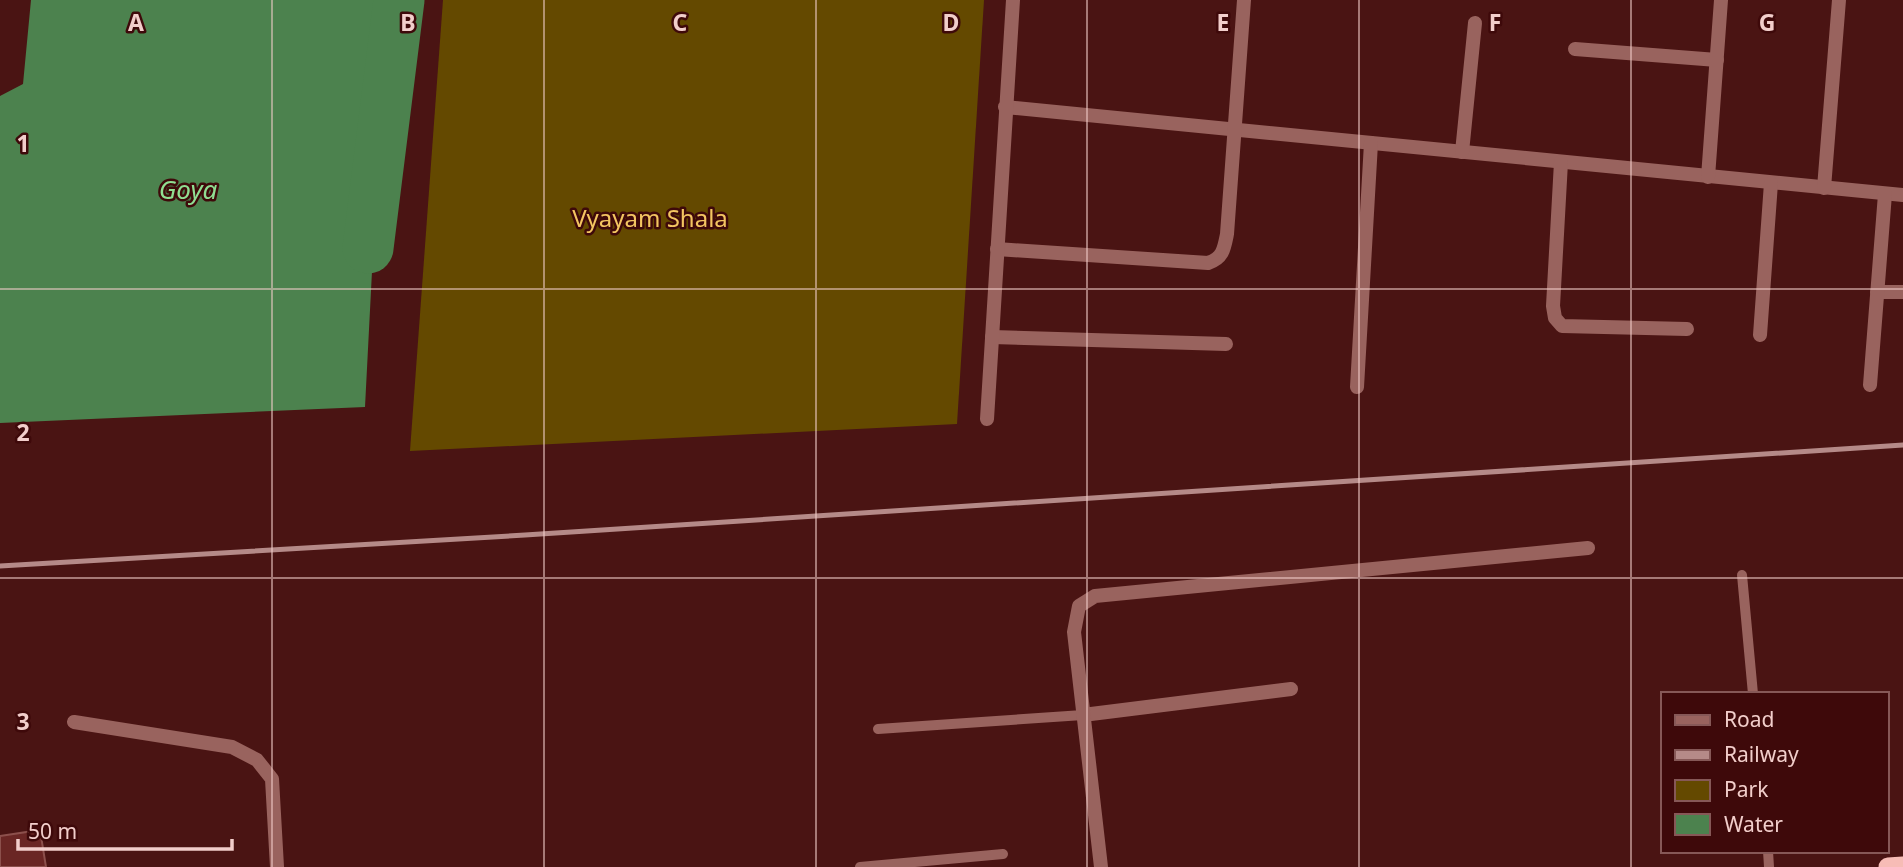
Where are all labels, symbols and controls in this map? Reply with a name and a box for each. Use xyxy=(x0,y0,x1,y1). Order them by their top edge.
text: A xyxy=(128,6,144,38)
text: B xyxy=(400,6,416,38)
text: C xyxy=(673,6,688,38)
text: D xyxy=(943,6,959,38)
text: E xyxy=(1217,6,1229,38)
text: F xyxy=(1489,6,1501,38)
text: G xyxy=(1759,6,1775,38)
text: 1 xyxy=(16,127,30,159)
water label: Goya xyxy=(159,171,218,207)
park label: Vyayam Shala xyxy=(572,201,728,234)
text: 2 xyxy=(16,416,30,448)
legend xyxy=(1661,692,1889,853)
text: 3 xyxy=(16,705,30,737)
text: Road xyxy=(1724,705,1774,733)
text: Railway xyxy=(1724,740,1799,768)
text: Park xyxy=(1724,775,1769,803)
scale bar xyxy=(18,808,231,852)
text: Water xyxy=(1724,810,1783,838)
text: 50 m xyxy=(28,817,77,845)

